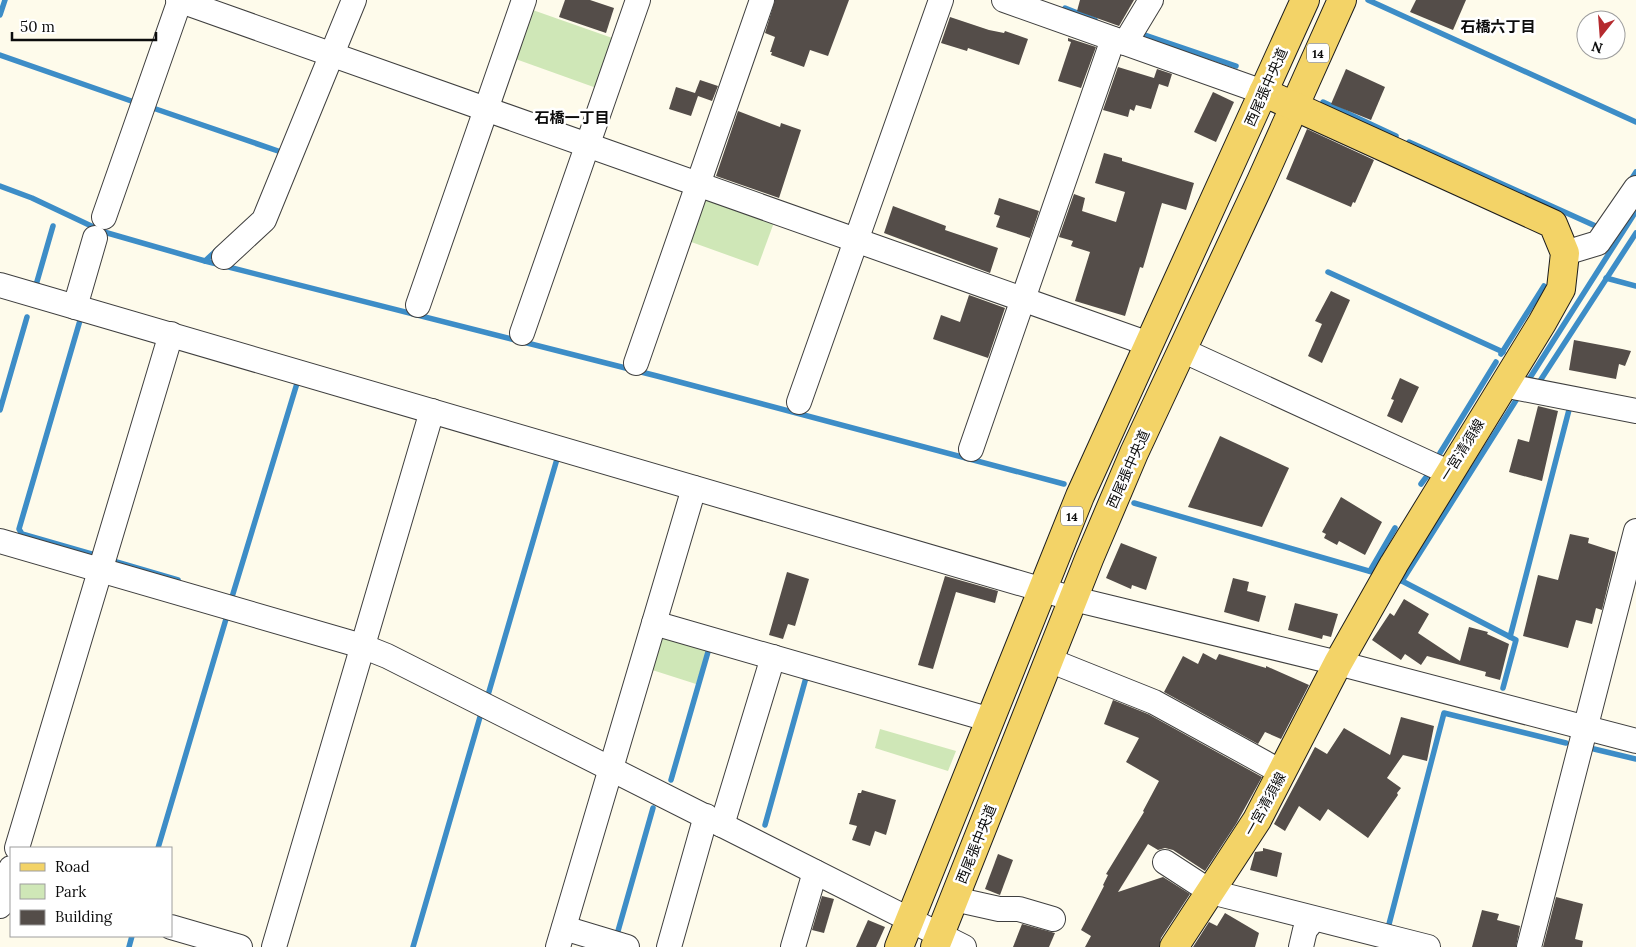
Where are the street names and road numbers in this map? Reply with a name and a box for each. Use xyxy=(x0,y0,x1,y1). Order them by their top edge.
road number: 14 xyxy=(1307,44,1329,62)
street label: 西尾張中央道 xyxy=(1241,45,1291,129)
street label: 一宮清須線 xyxy=(1436,416,1488,484)
street label: 西尾張中央道 xyxy=(1103,427,1153,511)
road number: 14 xyxy=(1061,506,1083,526)
street label: 一宮清須線 xyxy=(1240,769,1290,839)
street label: 西尾張中央道 xyxy=(952,802,1000,886)

